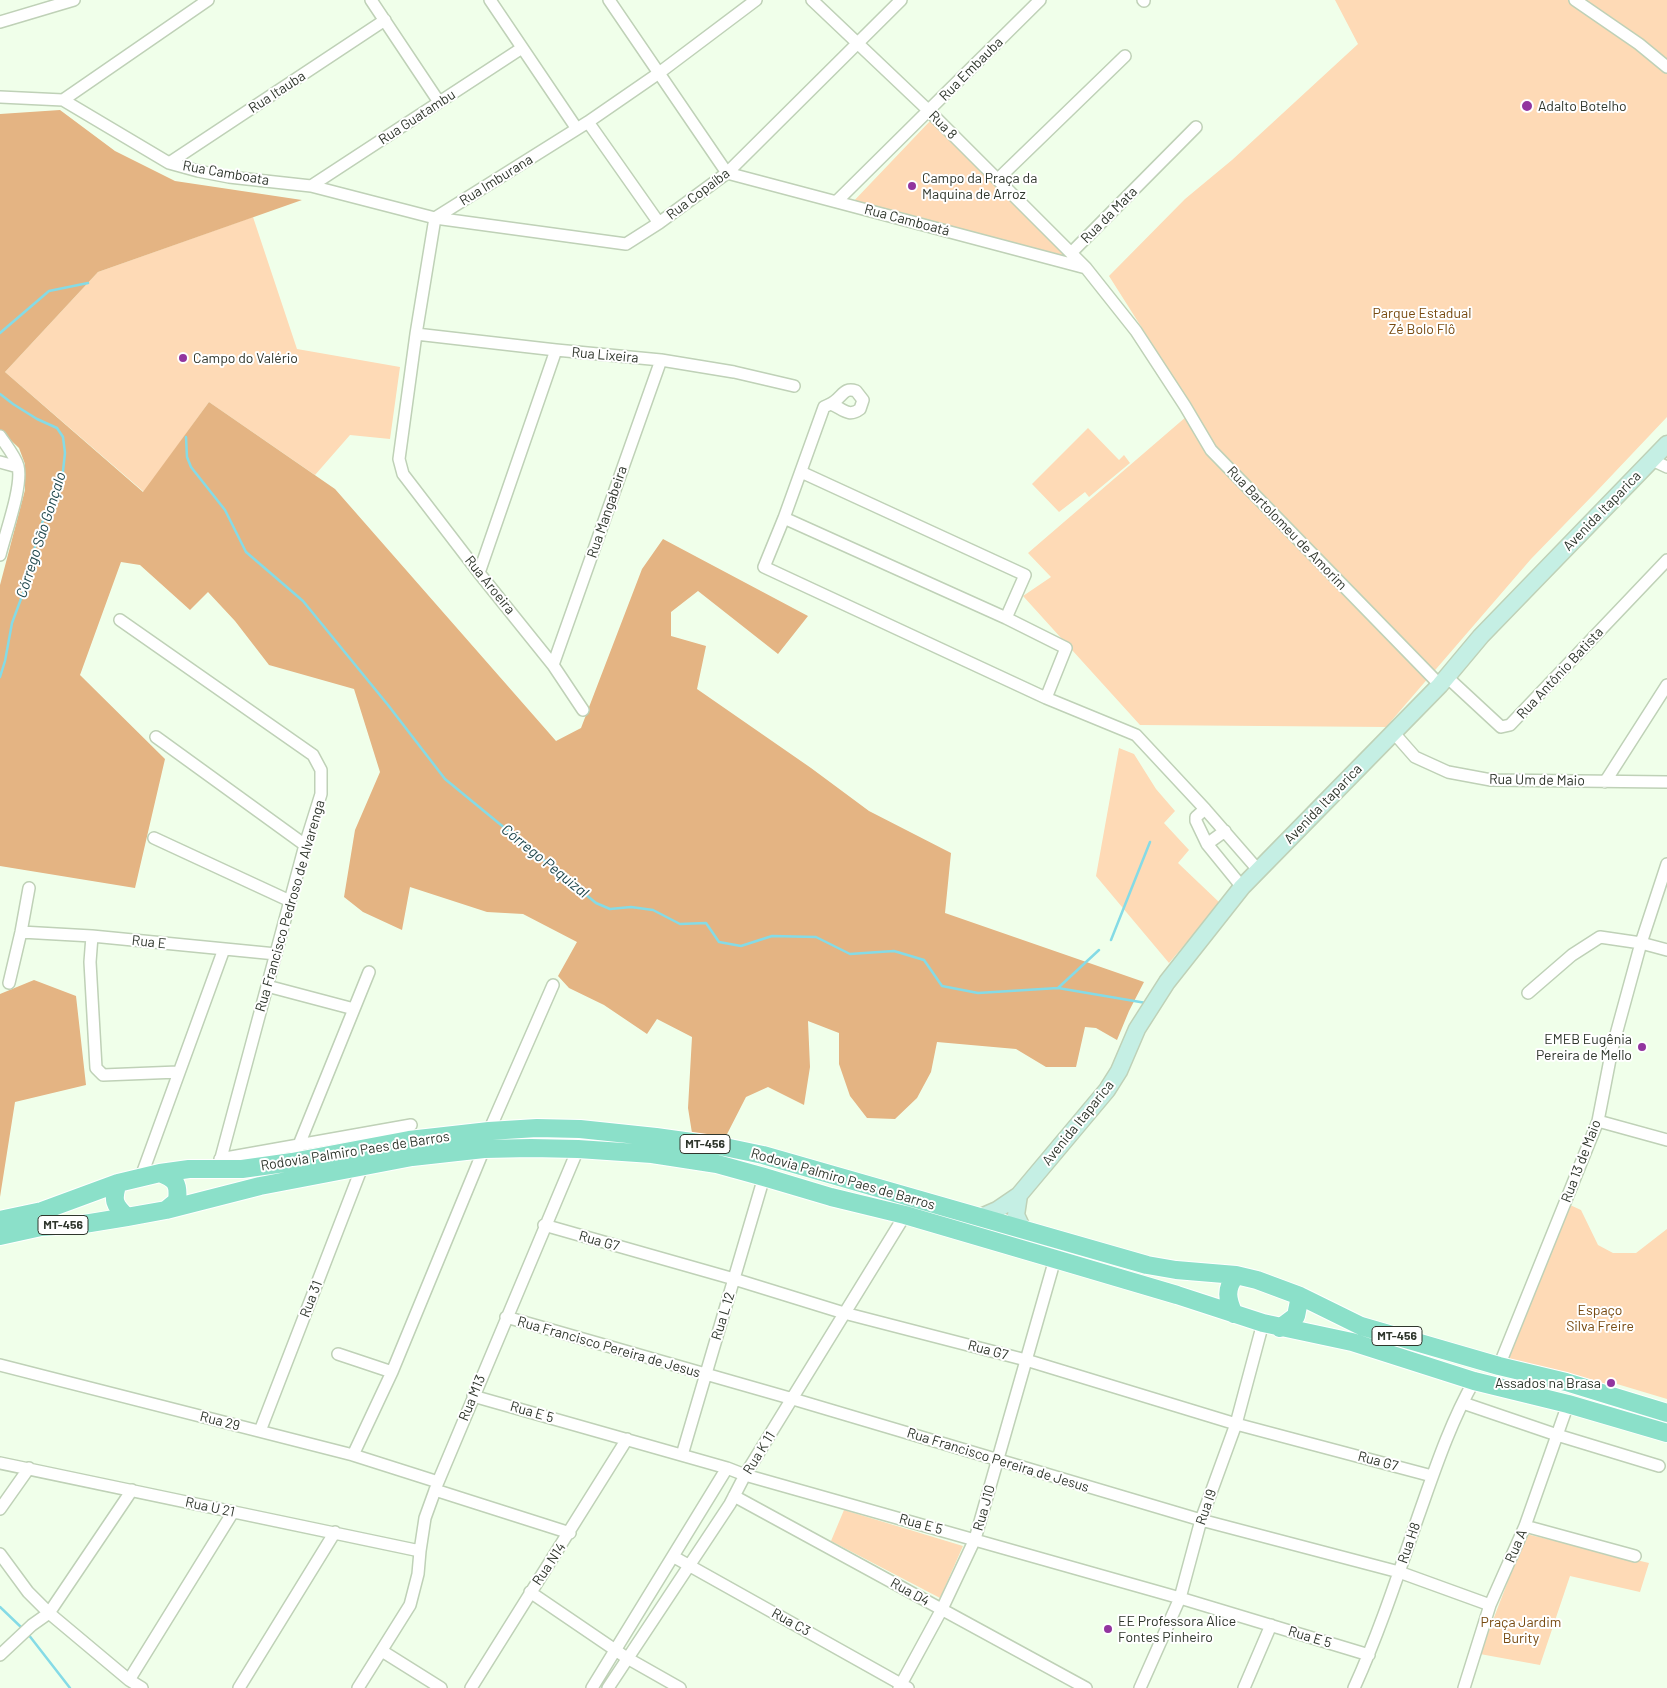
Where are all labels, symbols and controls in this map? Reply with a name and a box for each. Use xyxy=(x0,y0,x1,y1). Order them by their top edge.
street label: Rua Embauba xyxy=(936,34,1006,104)
street label: Rua Itauba xyxy=(246,67,308,117)
street label: Rua Guatambu xyxy=(375,86,459,148)
place label: Adalto Botelho xyxy=(1538,98,1627,114)
marker: Adalto Botelho xyxy=(1520,99,1534,113)
street label: Rua 8 xyxy=(925,107,961,143)
street label: Rua Imburana xyxy=(456,151,536,209)
street label: Rua Camboata xyxy=(181,157,271,189)
street label: Rua Copaíba xyxy=(663,165,733,223)
place label: Campo da Praça da Maquina de Arroz xyxy=(922,170,1037,202)
marker: Campo da Praça da Maquina de Arroz xyxy=(906,180,918,192)
street label: Rua da Mata xyxy=(1077,183,1141,247)
street label: Rua Camboatá xyxy=(862,201,952,239)
park label: Parque Estadual Zé Bolo Flô xyxy=(1373,305,1471,338)
street label: Rua Lixeira xyxy=(571,344,639,366)
place label: Campo do Valério xyxy=(193,350,298,366)
marker: Campo do Valério xyxy=(177,352,189,364)
street label: Rua Bartolomeu de Amorim xyxy=(1223,463,1351,593)
street label: Rua Mangabeira xyxy=(583,464,631,560)
street label: Avenida Itaparica xyxy=(1560,468,1644,554)
water label: Córrego São Gonçalo xyxy=(12,470,70,600)
street label: Rua Aroeira xyxy=(461,552,519,618)
street label: Rua Antônio Batista xyxy=(1513,624,1607,722)
street label: Avenida Itaparica xyxy=(1281,761,1365,847)
street label: Rua Um de Maio xyxy=(1489,771,1585,789)
street label: Rua Francisco Pedroso de Alvarenga xyxy=(252,798,328,1014)
water label: Córrego Pequizal xyxy=(498,820,592,902)
street label: Rua E xyxy=(131,932,167,952)
place label: EMEB Eugênia Pereira de Mello xyxy=(1536,1031,1632,1064)
marker: EMEB Eugênia Pereira de Mello xyxy=(1636,1041,1648,1053)
street label: Avenida Itaparica xyxy=(1039,1077,1117,1169)
street label: Rua 13 de Maio xyxy=(1558,1117,1604,1205)
street label: Rodovia Palmiro Paes de Barros xyxy=(259,1128,451,1174)
road number: MT-456 xyxy=(680,1134,730,1154)
street label: Rodovia Palmiro Paes de Barros xyxy=(749,1145,937,1213)
road number: MT-456 xyxy=(38,1216,88,1234)
street label: Rua G7 xyxy=(577,1227,621,1255)
street label: Rua 31 xyxy=(296,1278,326,1320)
street label: Rua L 12 xyxy=(708,1290,738,1342)
park label: Espaço Silva Freire xyxy=(1566,1302,1634,1334)
street label: Rua Francisco Pereira de Jesus xyxy=(516,1313,702,1381)
road number: MT-456 xyxy=(1372,1326,1422,1345)
street label: Rua G7 xyxy=(966,1337,1010,1363)
street label: Rua M13 xyxy=(455,1373,489,1423)
place label: Assados na Brasa xyxy=(1495,1375,1601,1391)
marker: Assados na Brasa xyxy=(1605,1377,1617,1389)
street label: Rua E 5 xyxy=(508,1398,556,1426)
street label: Rua 29 xyxy=(198,1408,242,1434)
street label: Rua Francisco Pereira de Jesus xyxy=(905,1424,1091,1496)
street label: Rua K 11 xyxy=(739,1429,779,1477)
street label: Rua G7 xyxy=(1356,1448,1400,1474)
street label: Rua J10 xyxy=(969,1483,999,1533)
street label: Rua I9 xyxy=(1192,1487,1220,1527)
street label: Rua U 21 xyxy=(184,1494,236,1520)
street label: Rua E 5 xyxy=(897,1510,945,1538)
street label: Rua H8 xyxy=(1394,1520,1424,1566)
street label: Rua A xyxy=(1502,1527,1530,1565)
street label: Rua N14 xyxy=(529,1539,569,1589)
street label: Rua D4 xyxy=(887,1574,933,1610)
street label: Rua C3 xyxy=(769,1605,813,1639)
place label: EE Professora Alice Fontes Pinheiro xyxy=(1118,1613,1236,1645)
park label: Praça Jardim Burity xyxy=(1481,1614,1561,1646)
street label: Rua E 5 xyxy=(1286,1622,1334,1652)
marker: EE Professora Alice Fontes Pinheiro xyxy=(1102,1623,1114,1635)

